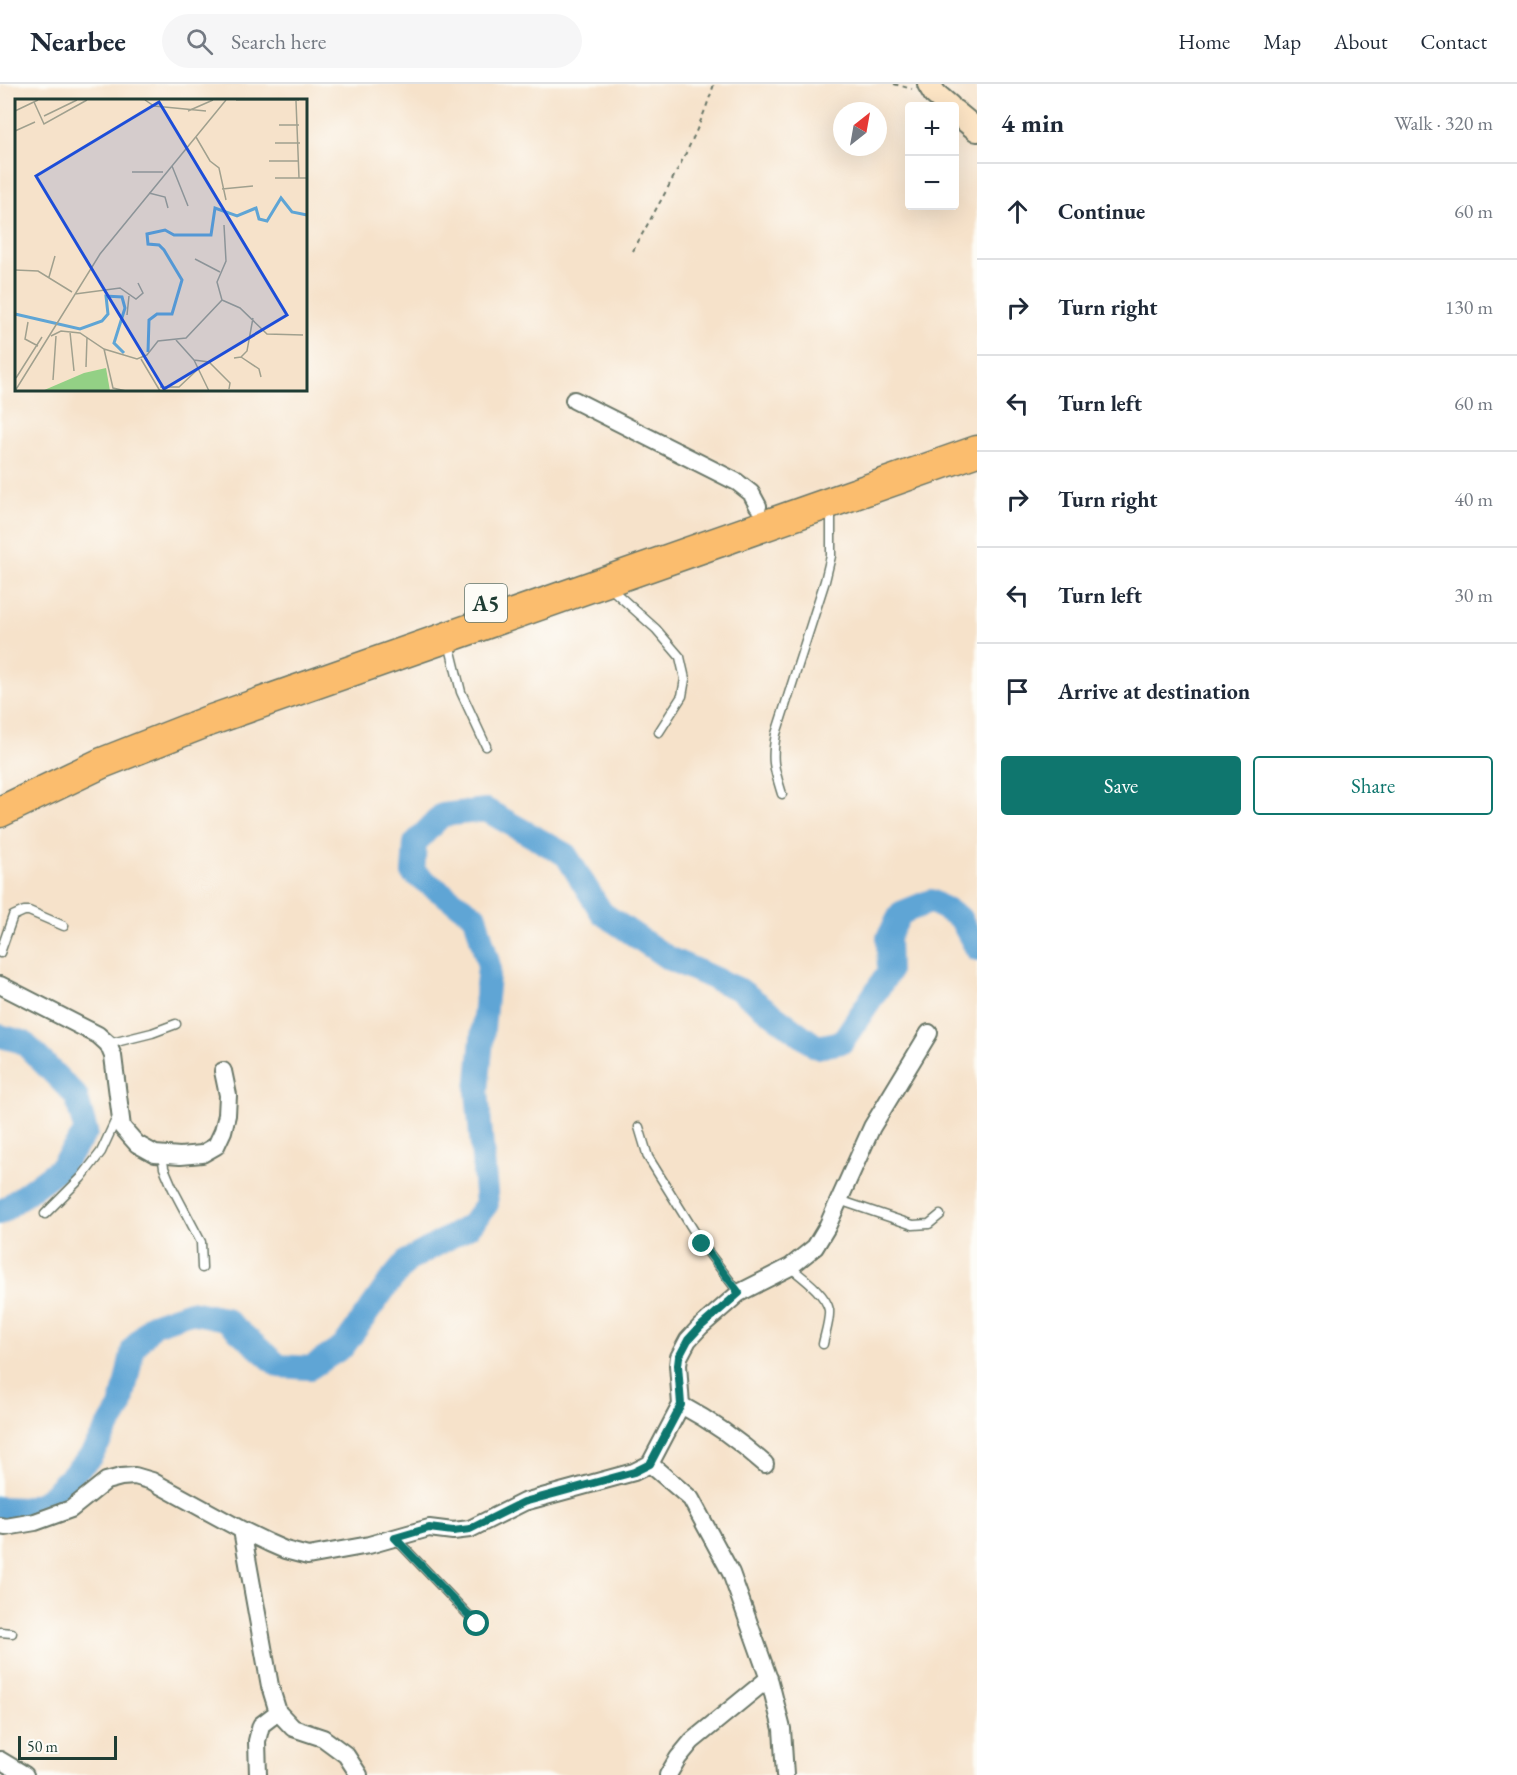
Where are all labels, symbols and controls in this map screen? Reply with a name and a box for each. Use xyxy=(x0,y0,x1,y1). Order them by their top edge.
search box xyxy=(162,14,582,68)
text: Nearbee xyxy=(30,23,126,59)
icon: search xyxy=(183,25,216,58)
text: Search here xyxy=(231,27,326,56)
text: Home xyxy=(1178,28,1230,55)
text: Map xyxy=(1263,28,1301,55)
text: About xyxy=(1334,28,1387,55)
text: Contact xyxy=(1420,28,1487,55)
inset map xyxy=(15,99,308,392)
north arrow xyxy=(833,102,887,156)
map controls xyxy=(905,102,959,210)
button: + xyxy=(905,102,959,156)
text: 4 min xyxy=(1001,106,1064,140)
text: Walk · 320 m xyxy=(1394,110,1493,136)
button: − xyxy=(905,156,959,210)
icon: ahead xyxy=(1001,195,1034,228)
text: Continue xyxy=(1058,197,1145,226)
text: 60 m xyxy=(1454,198,1493,224)
icon: right xyxy=(1001,291,1034,324)
text: Turn right xyxy=(1058,293,1157,322)
text: 130 m xyxy=(1445,294,1493,320)
icon: left xyxy=(1001,387,1034,420)
text: Turn left xyxy=(1058,389,1142,418)
text: 60 m xyxy=(1454,390,1493,416)
icon: right xyxy=(1001,483,1034,516)
text: Turn right xyxy=(1058,485,1157,514)
text: 40 m xyxy=(1454,486,1493,512)
icon: left xyxy=(1001,579,1034,612)
text: Turn left xyxy=(1058,581,1142,610)
text: 30 m xyxy=(1454,582,1493,608)
road number: A5 xyxy=(465,584,507,622)
icon: arrive xyxy=(1001,675,1034,708)
text: Arrive at destination xyxy=(1058,677,1250,706)
button: Save xyxy=(1001,756,1241,815)
button: Share xyxy=(1253,756,1493,815)
route end xyxy=(688,1230,714,1256)
route start xyxy=(463,1610,489,1636)
scale bar xyxy=(18,1733,117,1760)
text: 50 m xyxy=(27,1736,58,1757)

